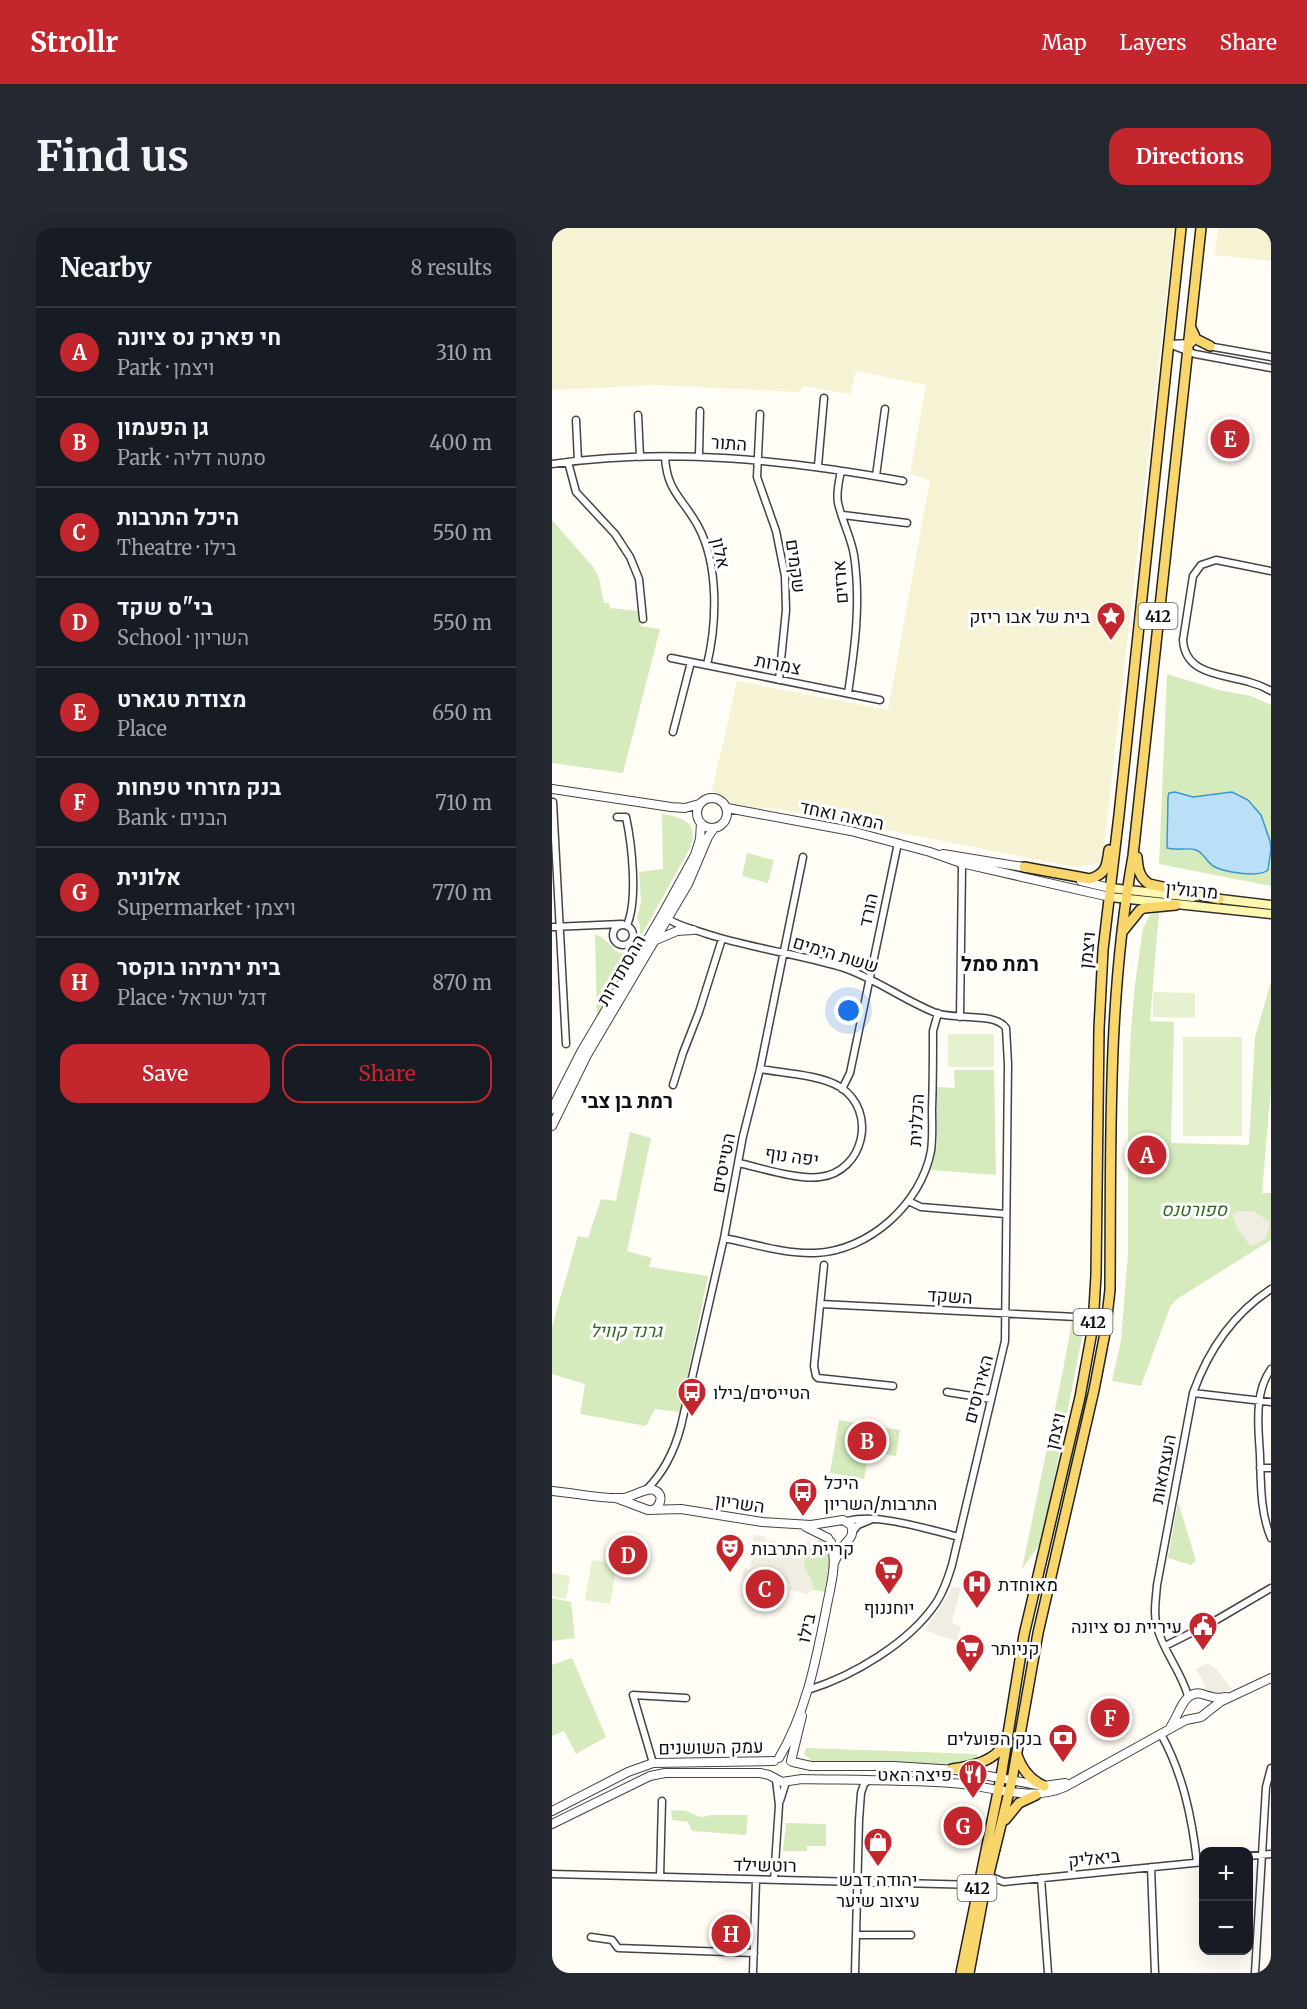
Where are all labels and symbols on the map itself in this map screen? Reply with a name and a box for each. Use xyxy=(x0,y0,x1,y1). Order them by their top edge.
pin: E xyxy=(1210,416,1250,462)
street label: התור xyxy=(710,430,748,456)
street label: אלון xyxy=(706,535,736,571)
street label: שקמים xyxy=(781,538,811,594)
street label: ארזים xyxy=(827,559,853,605)
place icon: בית של אבו ריזק xyxy=(1095,600,1127,642)
road number: 412 xyxy=(1138,603,1178,629)
place label: בית של אבו ריזק xyxy=(969,605,1091,628)
street label: צמרות xyxy=(753,648,803,680)
street label: המאה ואחד xyxy=(798,795,886,835)
street label: מרגולין xyxy=(1165,876,1219,904)
street label: הורד xyxy=(853,891,883,929)
street label: ההסתדרות xyxy=(591,930,651,1010)
street label: ששת הימים xyxy=(790,930,882,978)
street label: ויצמן xyxy=(1074,930,1100,970)
district label: רמת סמל xyxy=(961,951,1039,976)
your location xyxy=(834,996,863,1025)
district label: רמת בן צבי xyxy=(581,1088,673,1113)
street label: הכלנית xyxy=(903,1093,929,1147)
street label: הטייסים xyxy=(706,1131,740,1195)
pin: A xyxy=(1128,1132,1166,1178)
street label: יפה נוף xyxy=(764,1141,820,1171)
park label: ספורטנס xyxy=(1161,1198,1229,1221)
street label: השקד xyxy=(927,1283,973,1309)
road number: 412 xyxy=(1074,1309,1112,1335)
park label: גרנד קוויל xyxy=(590,1319,663,1342)
street label: האירוסים xyxy=(958,1352,998,1426)
bus stop icon: הטייסים/בילו xyxy=(676,1376,708,1418)
place label: הטייסים/בילו xyxy=(713,1381,810,1404)
street label: ויצמן xyxy=(1040,1410,1070,1452)
pin: B xyxy=(848,1418,886,1464)
street label: העצמאות xyxy=(1145,1432,1181,1506)
place label: היכל התרבות/השריון xyxy=(824,1471,937,1515)
bus stop icon: היכל התרבות/השריון xyxy=(787,1476,819,1518)
street label: השריון xyxy=(714,1488,766,1518)
pin: D xyxy=(608,1532,648,1578)
theatre icon: קריית התרבות xyxy=(714,1532,746,1574)
place label: קריית התרבות xyxy=(751,1537,854,1560)
supermarket icon: יוחננוף xyxy=(873,1554,905,1596)
pin: C xyxy=(746,1566,784,1612)
hospital icon: מאוחדת xyxy=(961,1568,993,1610)
place label: מאוחדת xyxy=(998,1573,1058,1596)
place label: יוחננוף xyxy=(864,1596,914,1619)
public building icon: עיריית נס ציונה xyxy=(1187,1610,1219,1652)
street label: בילו xyxy=(792,1611,820,1645)
place label: עיריית נס ציונה xyxy=(1071,1615,1182,1638)
supermarket icon: קניותר xyxy=(954,1632,986,1674)
place label: קניותר xyxy=(991,1637,1040,1660)
pin: F xyxy=(1090,1696,1130,1740)
bank icon: בנק הפועלים xyxy=(1047,1722,1079,1764)
place label: בנק הפועלים xyxy=(947,1727,1043,1750)
street label: עמק השושנים xyxy=(658,1735,764,1759)
restaurant icon: פיצה האט xyxy=(957,1758,989,1800)
place label: פיצה האט xyxy=(877,1763,952,1786)
pin: G xyxy=(944,1804,982,1848)
shop icon: יהודה דבש עיצוב שיער xyxy=(862,1826,894,1868)
street label: ביאליק xyxy=(1067,1844,1122,1872)
street label: רוטשילד xyxy=(733,1853,797,1877)
place label: יהודה דבש עיצוב שיער xyxy=(836,1868,920,1912)
road number: 412 xyxy=(958,1875,996,1901)
pin: H xyxy=(712,1912,750,1956)

